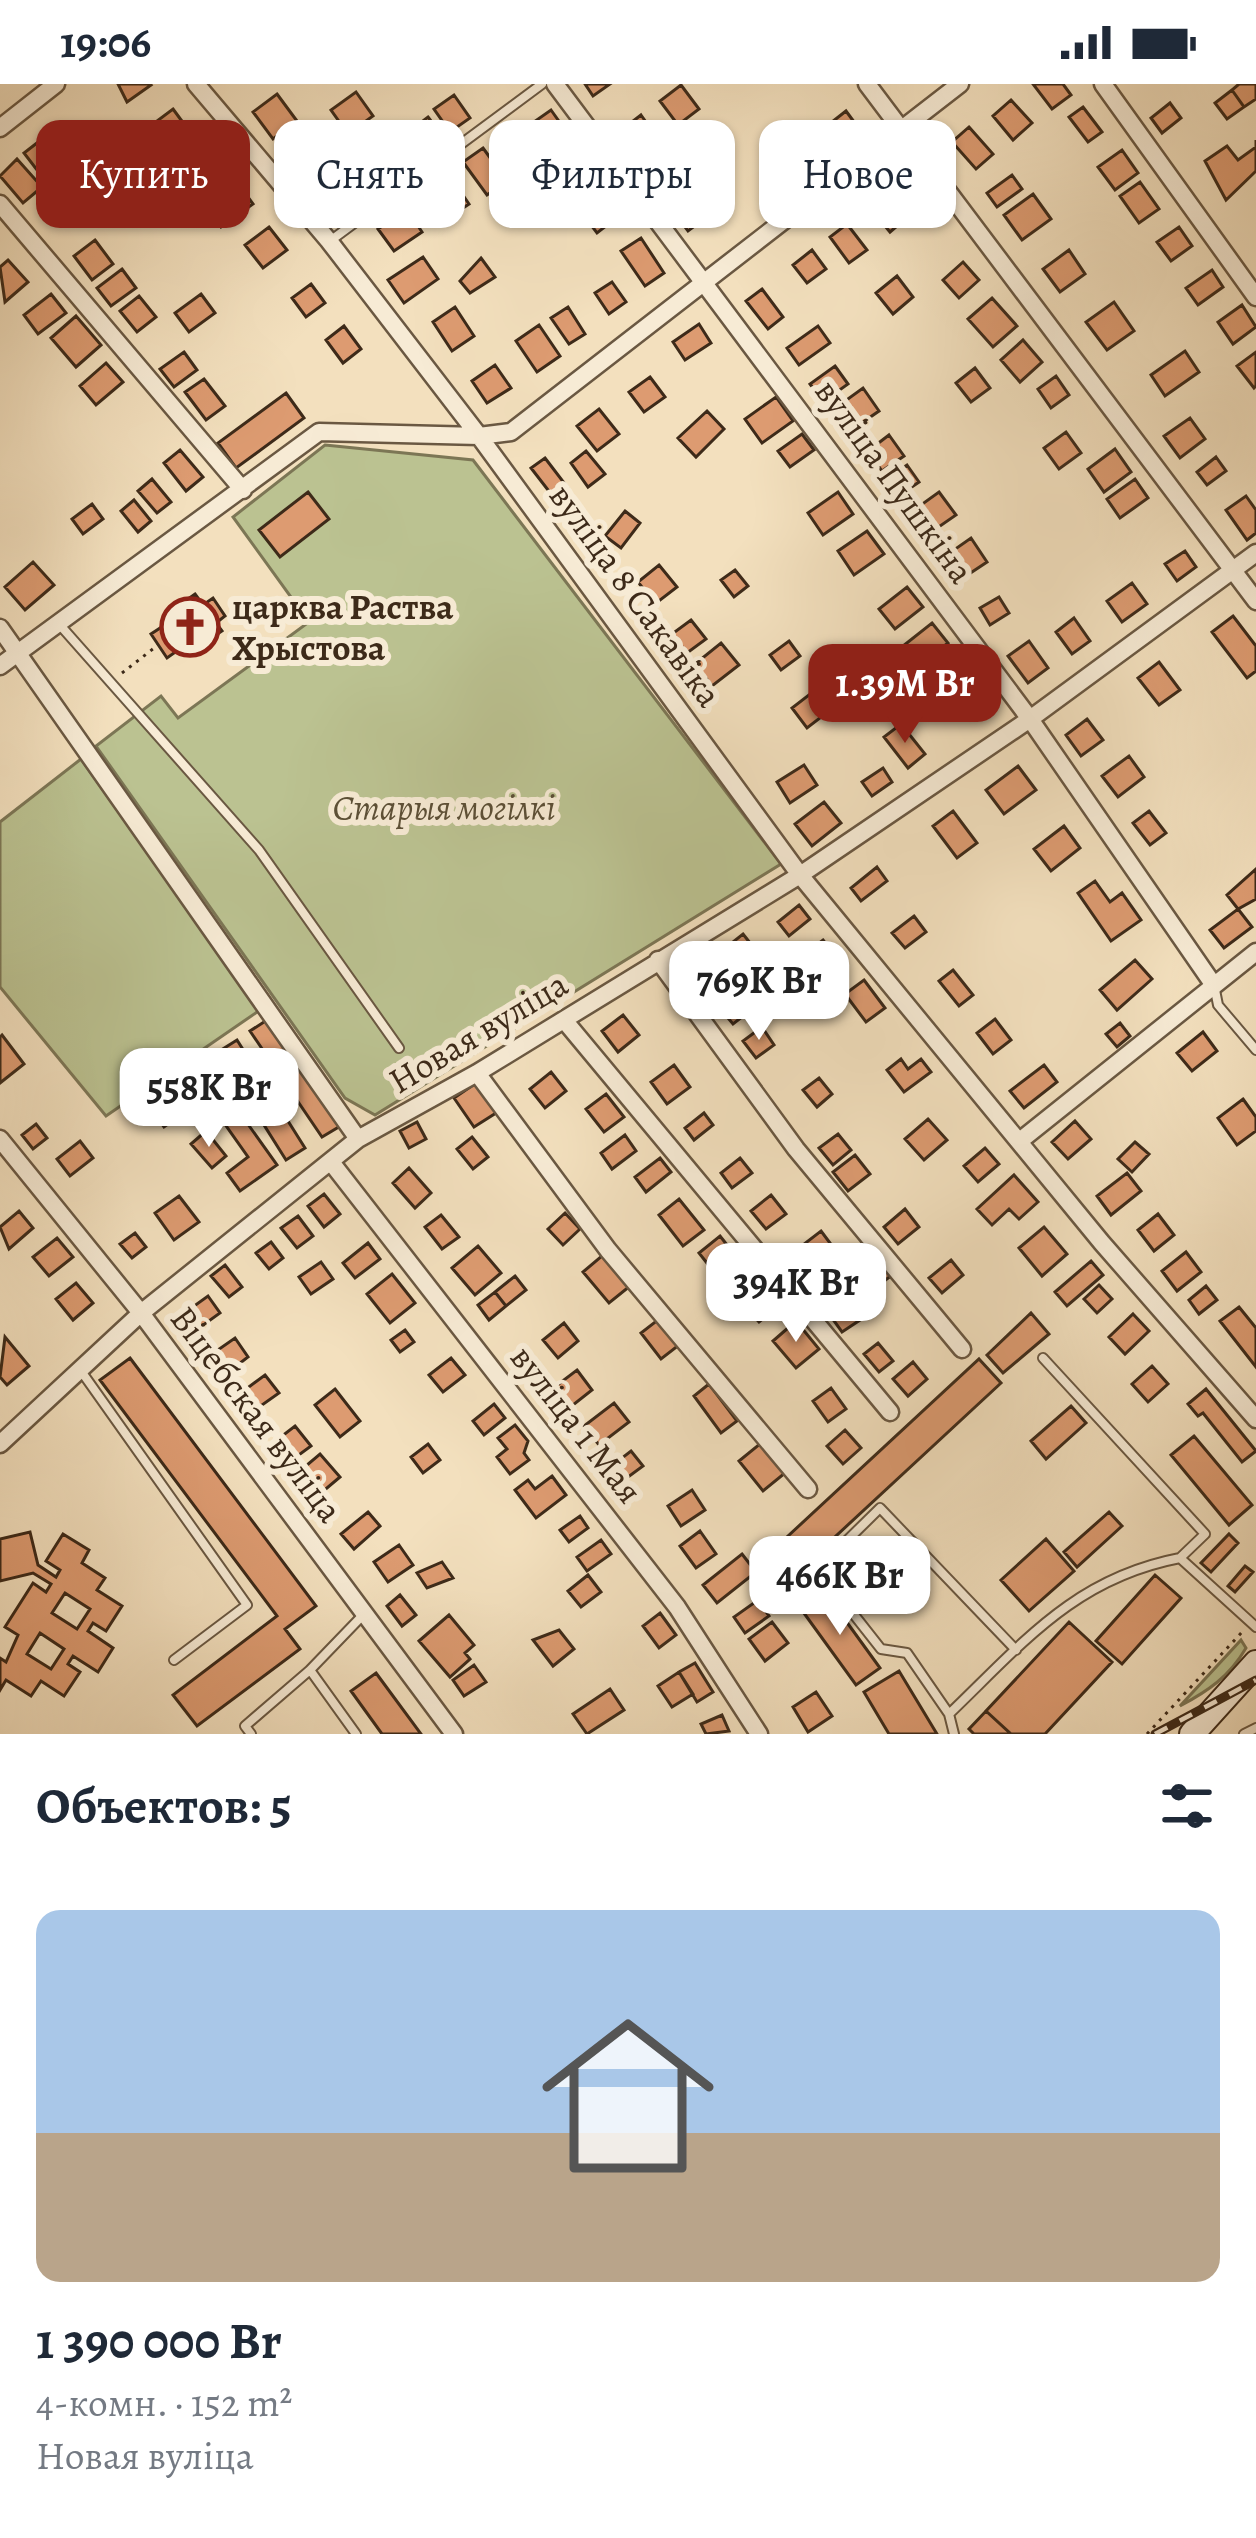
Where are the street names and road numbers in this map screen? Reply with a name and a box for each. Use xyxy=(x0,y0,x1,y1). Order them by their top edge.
street label: вуліца Пушкіна xyxy=(804,369,986,594)
street label: вуліца 8 Сакавіка xyxy=(538,473,734,717)
street label: Новая вуліца xyxy=(379,959,577,1105)
street label: Віцебская вуліца xyxy=(159,1296,355,1533)
street label: вуліца 1 Мая xyxy=(500,1335,654,1513)

